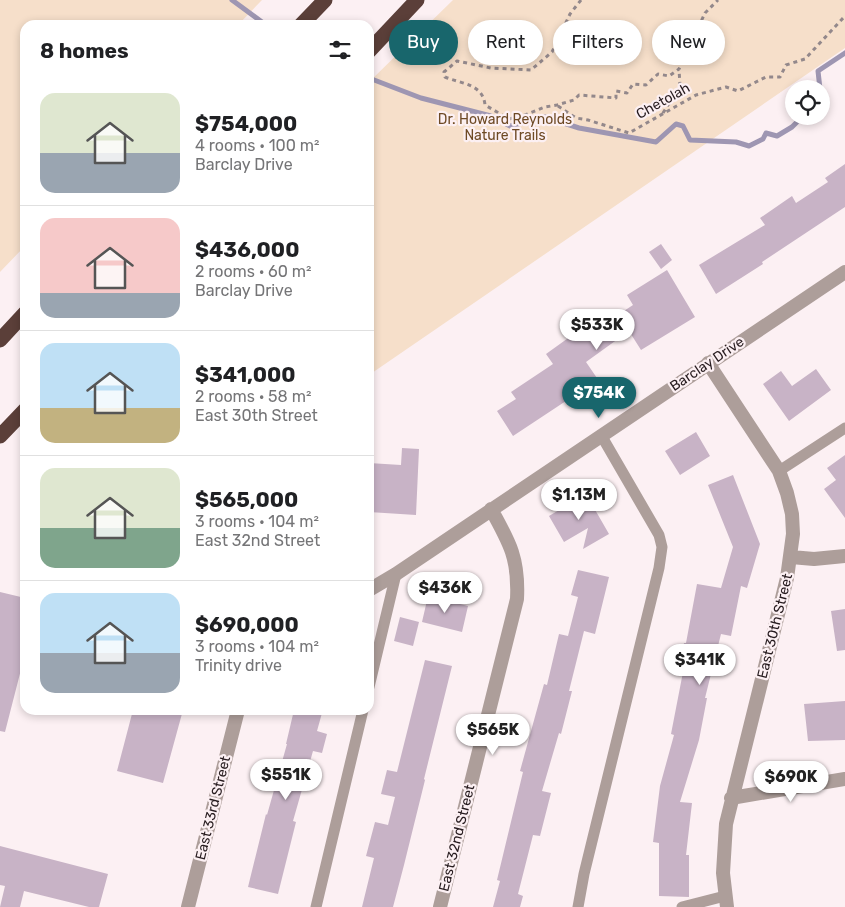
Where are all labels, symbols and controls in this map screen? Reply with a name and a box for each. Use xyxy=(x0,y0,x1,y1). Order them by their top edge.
chip: Buy xyxy=(389,20,458,65)
chip: Rent xyxy=(468,20,543,65)
chip: Filters xyxy=(553,20,642,65)
chip: New xyxy=(652,20,725,65)
icon: filters xyxy=(326,36,354,64)
text: 8 homes xyxy=(40,38,129,63)
street label: Chetolah xyxy=(633,79,693,123)
map controls xyxy=(785,80,830,125)
button: locate xyxy=(785,80,830,125)
text: $754,000 xyxy=(195,111,297,136)
park label: Dr. Howard Reynolds Nature Trails xyxy=(438,111,572,144)
icon: home xyxy=(80,113,140,173)
text: 4 rooms · 100 m² xyxy=(195,136,319,155)
text: Barclay Drive xyxy=(195,155,293,174)
text: $436,000 xyxy=(195,237,299,262)
icon: home xyxy=(80,238,140,298)
text: 2 rooms · 60 m² xyxy=(195,262,312,281)
text: Barclay Drive xyxy=(195,281,293,300)
pin: $533K xyxy=(562,308,632,351)
text: $533K xyxy=(571,315,623,334)
street label: Barclay Drive xyxy=(667,333,747,395)
text: $341,000 xyxy=(195,362,296,387)
icon: home xyxy=(80,363,140,423)
pin: $754K xyxy=(564,376,634,419)
text: $754K xyxy=(573,383,625,402)
text: 2 rooms · 58 m² xyxy=(195,387,311,406)
text: East 30th Street xyxy=(195,406,318,425)
pin: $1.13M xyxy=(538,478,620,521)
text: $1.13M xyxy=(552,485,606,504)
text: $565,000 xyxy=(195,487,298,512)
icon: home xyxy=(80,488,140,548)
text: 3 rooms · 104 m² xyxy=(195,512,319,531)
text: East 32nd Street xyxy=(195,531,320,550)
street label: East 30th Street xyxy=(754,571,796,680)
pin: $436K xyxy=(410,572,480,614)
text: $436K xyxy=(418,578,472,597)
text: $690,000 xyxy=(195,612,299,637)
icon: home xyxy=(80,613,140,673)
text: 3 rooms · 104 m² xyxy=(195,637,319,656)
pin: $341K xyxy=(665,644,735,686)
text: $341K xyxy=(675,650,725,669)
text: Trinity drive xyxy=(195,656,282,675)
pin: $565K xyxy=(458,714,528,756)
text: $565K xyxy=(467,720,519,739)
street label: East 33rd Street xyxy=(192,754,234,862)
pin: $551K xyxy=(251,758,321,801)
pin: $690K xyxy=(756,760,826,803)
text: $551K xyxy=(261,765,311,784)
text: $690K xyxy=(765,767,817,786)
street label: East 32nd Street xyxy=(435,782,479,893)

